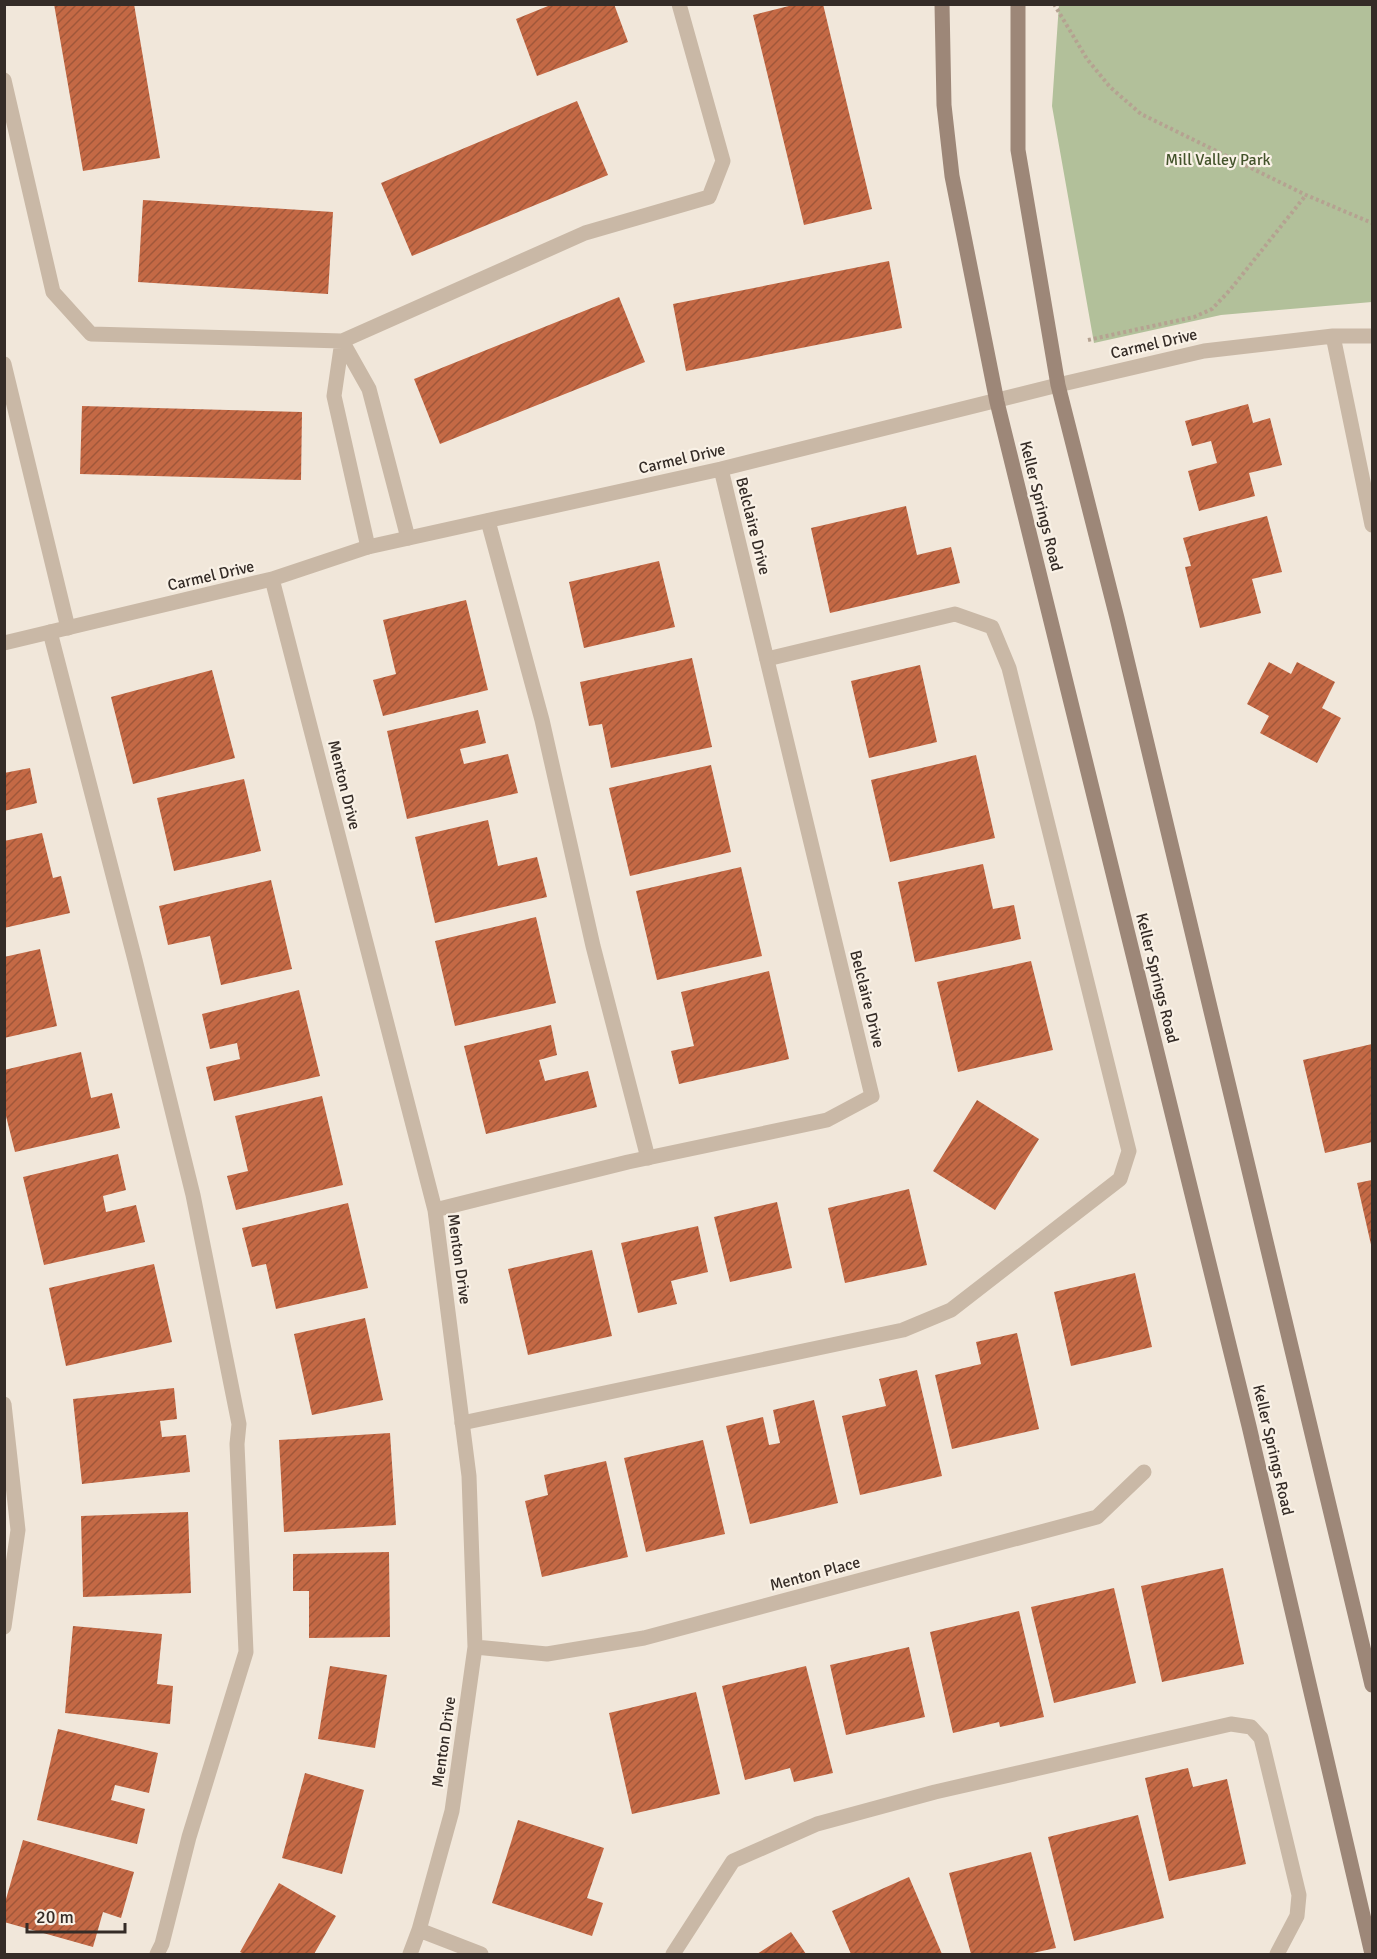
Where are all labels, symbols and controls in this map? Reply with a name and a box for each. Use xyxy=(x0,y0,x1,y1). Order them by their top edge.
park label: Mill Valley Park xyxy=(1165,150,1271,170)
street label: Carmel Drive xyxy=(1109,324,1199,364)
street label: Carmel Drive xyxy=(637,439,727,479)
street label: Keller Springs Road xyxy=(1015,439,1067,573)
street label: Belclaire Drive xyxy=(731,475,775,577)
street label: Carmel Drive xyxy=(166,556,256,596)
street label: Menton Drive xyxy=(323,738,365,832)
street label: Keller Springs Road xyxy=(1131,911,1183,1045)
street label: Belclaire Drive xyxy=(845,948,889,1050)
street label: Menton Drive xyxy=(443,1212,475,1306)
street label: Keller Springs Road xyxy=(1248,1383,1298,1517)
street label: Menton Place xyxy=(767,1552,863,1596)
street label: Menton Drive xyxy=(428,1695,460,1789)
scale bar xyxy=(27,1896,124,1934)
text: 20 m xyxy=(36,1906,74,1928)

